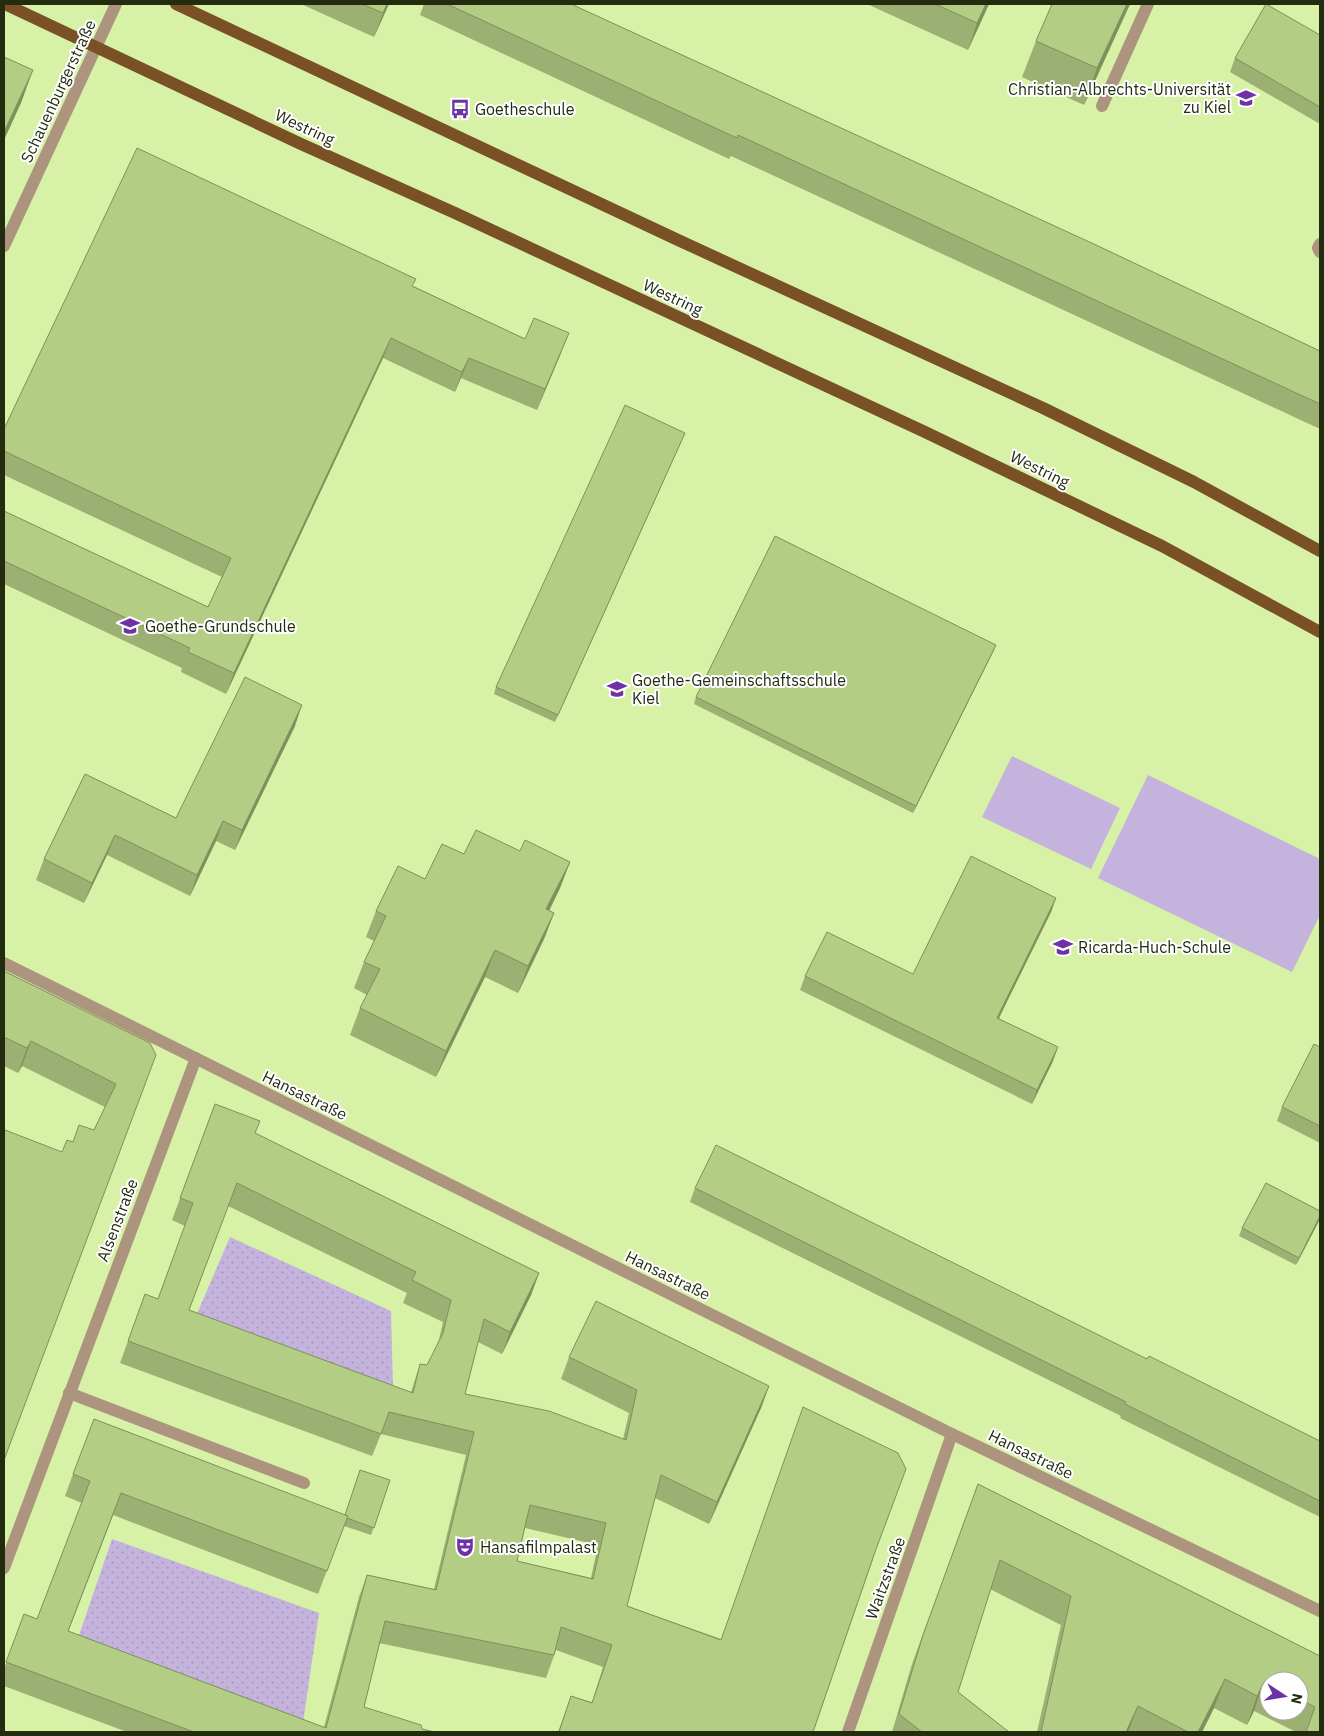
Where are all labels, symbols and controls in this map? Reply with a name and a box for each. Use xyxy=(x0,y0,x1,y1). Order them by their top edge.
street label: Schauenburgerstraße xyxy=(16,16,100,166)
place label: Christian-Albrechts-Universität zu Kiel xyxy=(1008,79,1231,117)
school or university icon: Christian-Albrechts-Universität zu Kiel xyxy=(1235,87,1257,109)
bus stop icon: Goetheschule xyxy=(449,98,471,120)
place label: Goetheschule xyxy=(475,99,575,119)
street label: Westring xyxy=(272,105,338,150)
street label: Westring xyxy=(640,275,706,320)
street label: Westring xyxy=(1007,446,1073,492)
school or university icon: Goethe-Grundschule xyxy=(119,615,141,637)
place label: Goethe-Grundschule xyxy=(145,616,296,636)
place label: Goethe-Gemeinschaftsschule Kiel xyxy=(632,670,846,708)
school or university icon: Goethe-Gemeinschaftsschule Kiel xyxy=(606,678,628,700)
school or university icon: Ricarda-Huch-Schule xyxy=(1052,936,1074,958)
place label: Ricarda-Huch-Schule xyxy=(1078,937,1231,957)
street label: Hansastraße xyxy=(259,1066,351,1124)
street label: Alsenstraße xyxy=(92,1176,142,1264)
street label: Hansastraße xyxy=(622,1246,714,1304)
street label: Hansastraße xyxy=(985,1425,1077,1483)
street label: Waitzstraße xyxy=(861,1534,909,1622)
theatre icon: Hansafilmpalast xyxy=(454,1536,476,1558)
place label: Hansafilmpalast xyxy=(480,1537,597,1557)
north arrow xyxy=(1259,1671,1309,1721)
text: N xyxy=(1287,1692,1307,1706)

